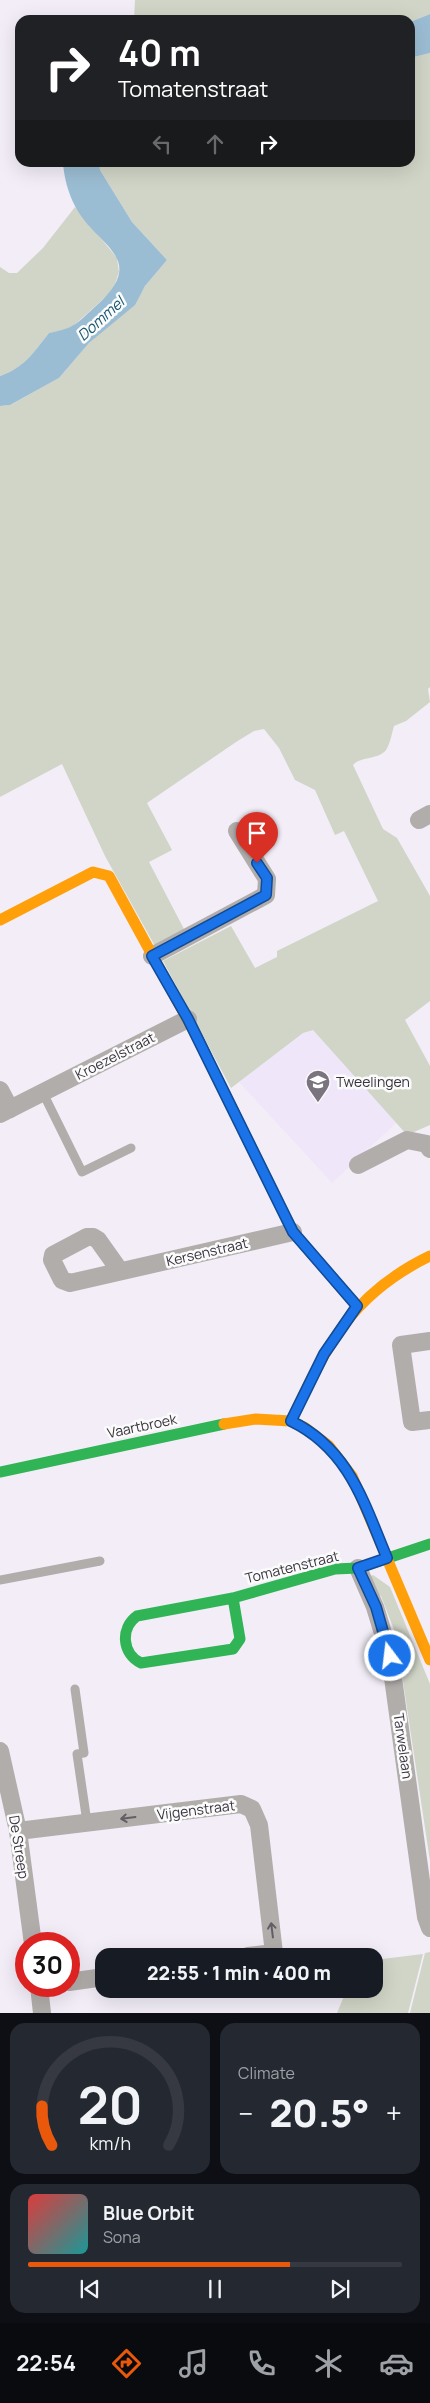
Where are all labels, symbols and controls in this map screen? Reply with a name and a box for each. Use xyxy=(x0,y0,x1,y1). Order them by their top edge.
text: 40 m xyxy=(118,29,201,77)
icon: right xyxy=(35,35,100,100)
text: Tomatenstraat xyxy=(118,74,268,104)
icon: left xyxy=(148,130,176,158)
icon: ahead xyxy=(201,130,229,158)
icon: right xyxy=(254,130,282,158)
water label: Dommel xyxy=(73,290,131,345)
pin xyxy=(236,812,278,863)
icon: arrive xyxy=(243,819,271,847)
street label: Kroezelstraat xyxy=(72,1027,158,1084)
school or university icon: Tweelingen xyxy=(305,1069,331,1103)
place label: Tweelingen xyxy=(336,1072,410,1091)
street label: Kersenstraat xyxy=(164,1233,250,1270)
street label: Vaartbroek xyxy=(105,1409,179,1442)
street label: Tomatenstraat xyxy=(243,1546,341,1587)
position arrow xyxy=(363,1629,415,1681)
street label: Tarwelaan xyxy=(389,1712,417,1780)
street label: Vijgenstraat xyxy=(156,1795,236,1824)
one-way arrow xyxy=(120,1813,136,1823)
street label: De Streep xyxy=(5,1814,34,1880)
one-way arrow xyxy=(267,1923,277,1939)
speed limit sign: 30 xyxy=(15,1932,80,1997)
text: 22:55 · 1 min · 400 m xyxy=(147,1960,331,1986)
text: Climate xyxy=(238,2062,295,2084)
text: 20 xyxy=(77,2069,143,2140)
text: 20.5° xyxy=(269,2086,370,2138)
text: − xyxy=(238,2094,253,2132)
text: + xyxy=(386,2094,402,2132)
text: km/h xyxy=(89,2131,131,2155)
text: Blue Orbit xyxy=(103,2200,195,2226)
text: Sona xyxy=(103,2226,141,2248)
icon: previous xyxy=(76,2275,104,2303)
icon: pause xyxy=(201,2275,229,2303)
icon: next xyxy=(326,2275,354,2303)
icon: directions xyxy=(109,2346,144,2381)
icon: music xyxy=(176,2346,211,2381)
icon: phone xyxy=(244,2346,279,2381)
icon: climate xyxy=(311,2346,346,2381)
icon: car xyxy=(379,2346,414,2381)
text: 22:54 xyxy=(16,2348,76,2378)

